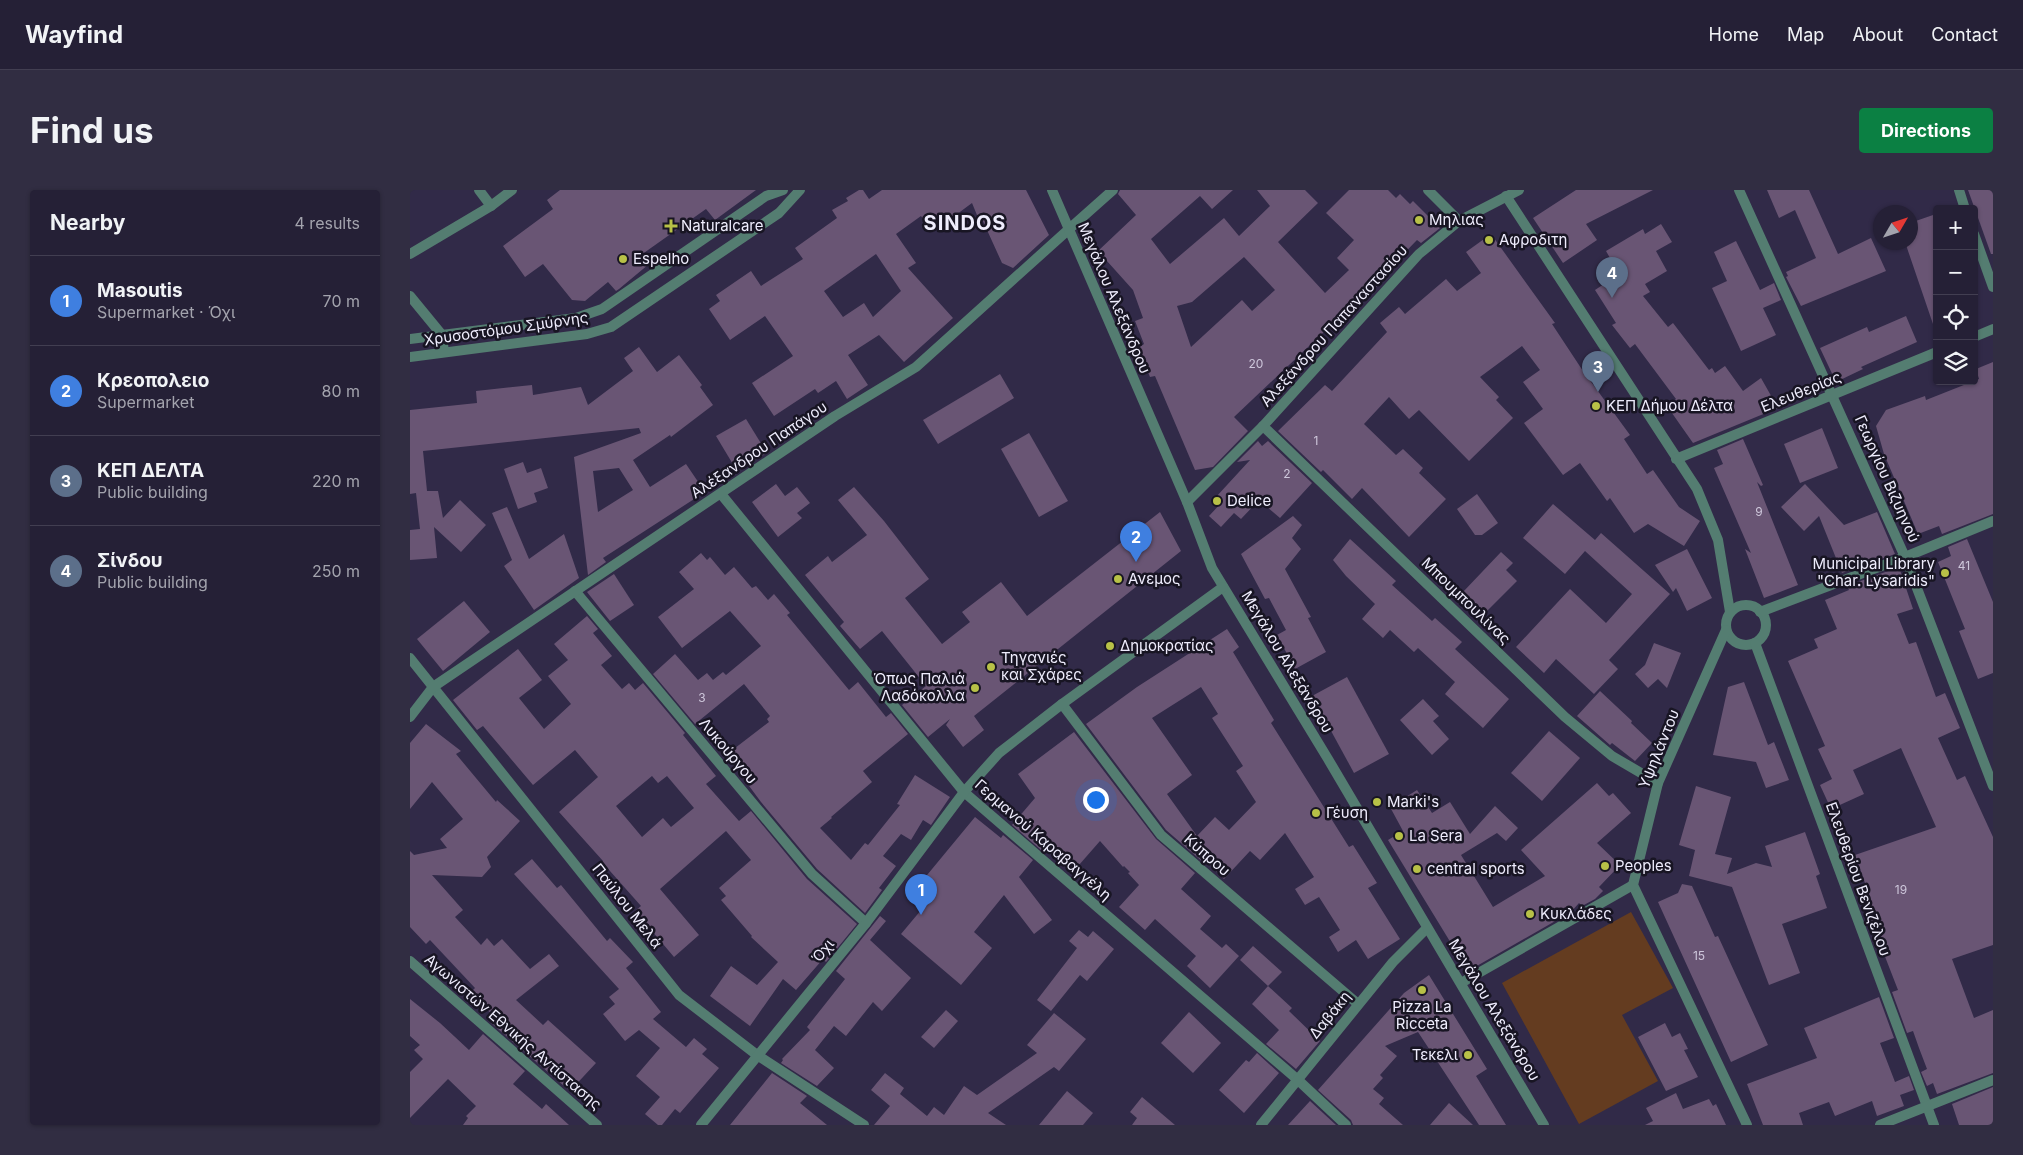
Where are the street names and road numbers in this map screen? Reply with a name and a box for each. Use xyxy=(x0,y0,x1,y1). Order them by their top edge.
street label: Μεγάλου Αλεξάνδρου xyxy=(1074,219,1155,376)
street label: Αλεξάνδρου Παπαναστασίου xyxy=(1256,241,1411,410)
street label: Χρυσοστόμου Σμύρνης xyxy=(423,308,589,349)
street label: Ελευθερίας xyxy=(1758,367,1844,416)
street label: Αλέξανδρου Παπάγου xyxy=(687,397,831,502)
street label: Γεωργίου Βιζυηνού xyxy=(1851,412,1924,545)
street label: Μπουμπουλίνας xyxy=(1418,553,1515,648)
street label: Μεγάλου Αλεξάνδρου xyxy=(1238,587,1337,736)
street label: Υψηλάντου xyxy=(1634,706,1683,791)
street label: Λυκούργου xyxy=(695,714,762,788)
street label: Γερμανού Καραβαγγέλη xyxy=(971,775,1116,904)
street label: Ελευθερίου Βενιζέλου xyxy=(1822,799,1895,958)
street label: Κύπρου xyxy=(1180,829,1234,880)
street label: Παύλου Μελά xyxy=(588,859,667,952)
street label: Όχι xyxy=(807,935,838,967)
street label: Μεγάλου Αλεξάνδρου xyxy=(1445,935,1544,1084)
street label: Αγωνιστών Εθνικής Αντίστασης xyxy=(421,950,606,1114)
street label: Δαβάκη xyxy=(1305,987,1355,1042)

